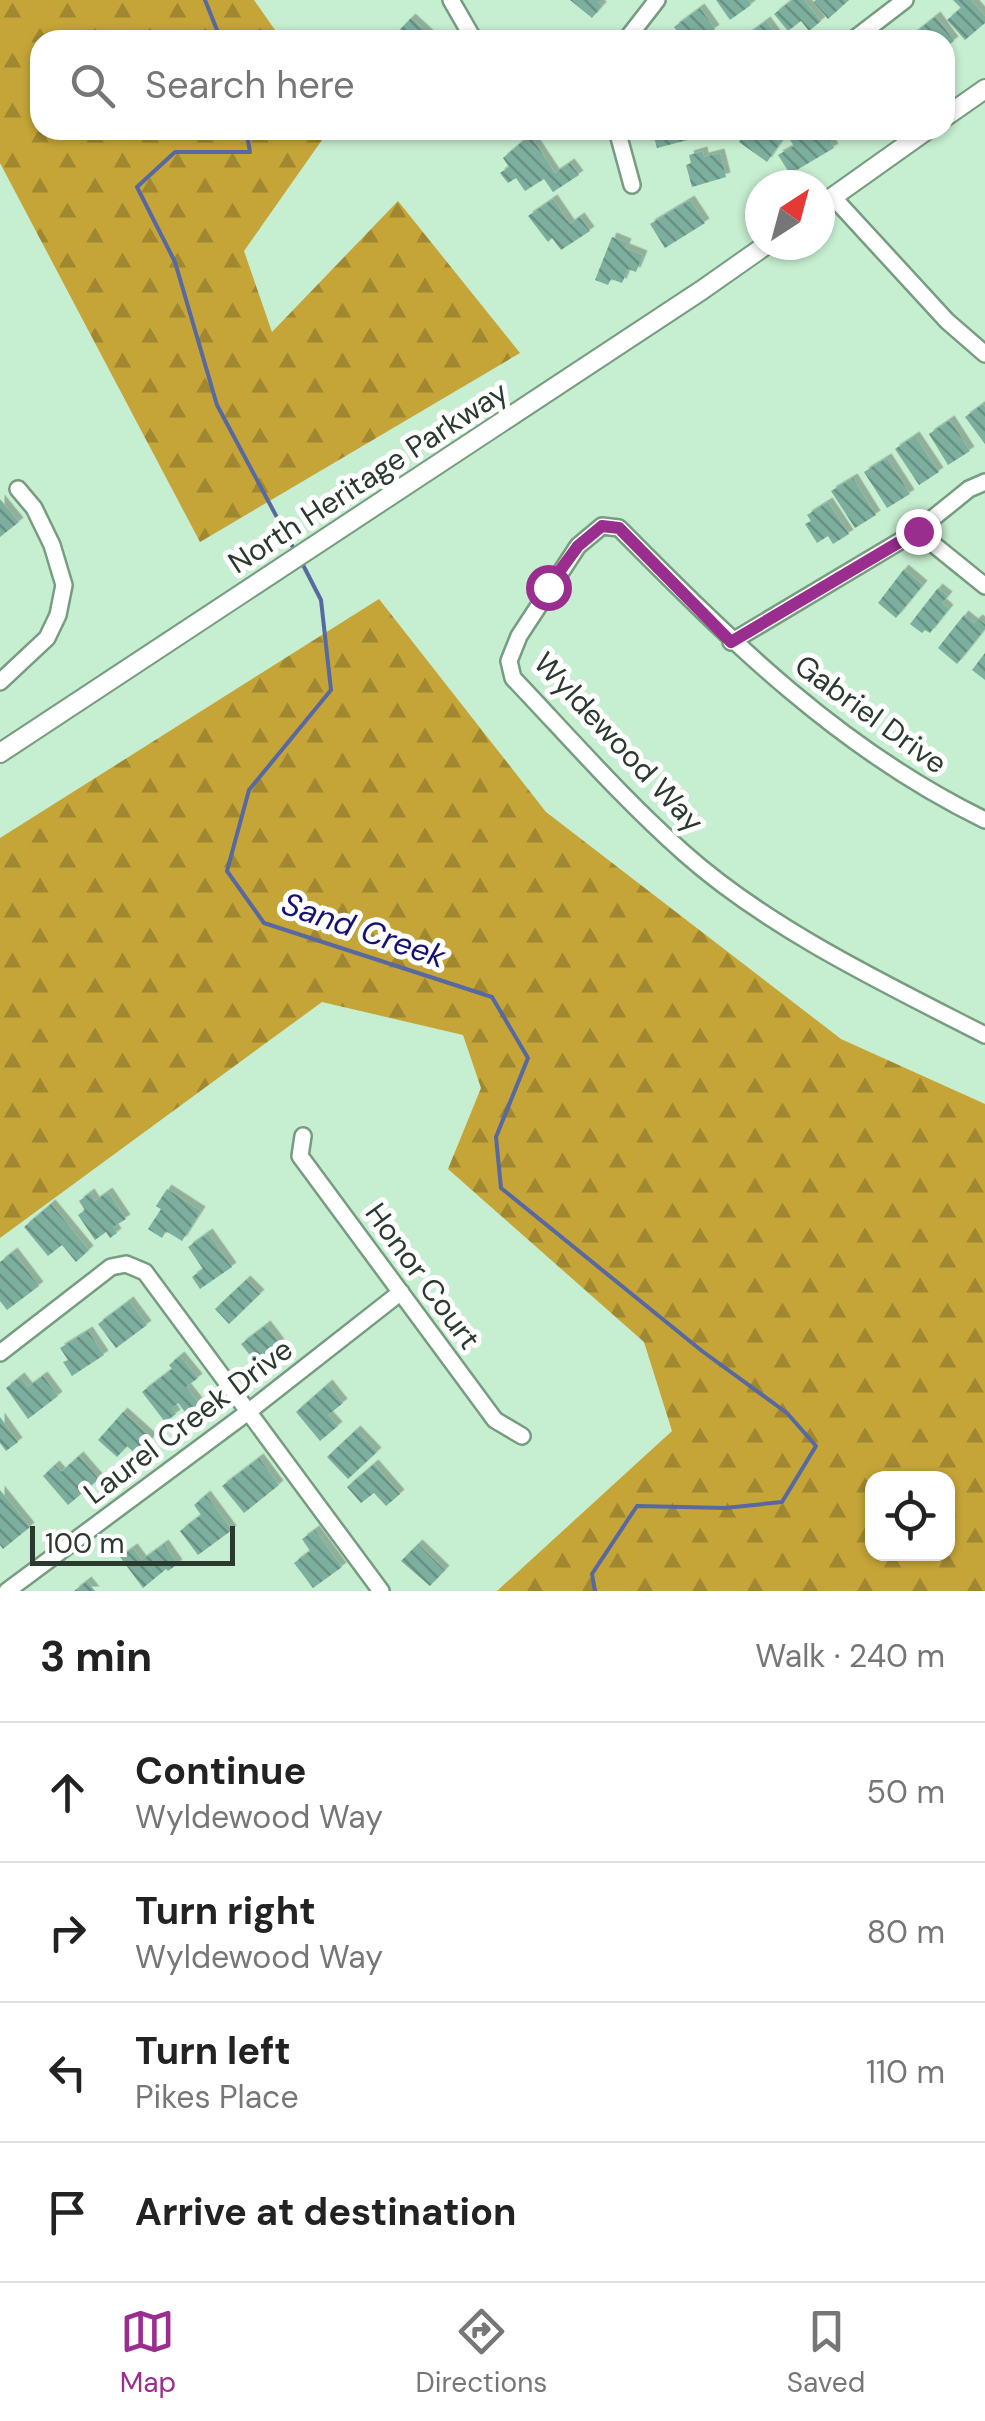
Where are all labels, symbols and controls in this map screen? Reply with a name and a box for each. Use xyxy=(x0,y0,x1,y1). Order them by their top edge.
search box xyxy=(30,30,955,140)
icon: search xyxy=(65,58,120,113)
text: Search here xyxy=(145,60,355,110)
north arrow xyxy=(745,170,835,260)
street label: North Heritage Parkway xyxy=(221,372,515,582)
route end xyxy=(896,509,942,555)
route start xyxy=(526,565,572,611)
street label: Wyldewood Way xyxy=(525,644,713,841)
street label: Gabriel Drive xyxy=(787,646,955,782)
water label: Sand Creek xyxy=(276,882,452,978)
street label: Honor Court xyxy=(357,1195,489,1357)
street label: Laurel Creek Drive xyxy=(76,1330,300,1512)
map controls xyxy=(865,1471,955,1561)
button: locate xyxy=(865,1471,955,1561)
scale bar xyxy=(30,1521,235,1566)
text: 100 m xyxy=(45,1525,124,1562)
text: 3 min xyxy=(40,1629,152,1684)
text: Walk · 240 m xyxy=(755,1635,945,1677)
text: Continue xyxy=(135,1746,306,1796)
icon: ahead xyxy=(40,1765,95,1820)
text: 50 m xyxy=(867,1771,945,1813)
text: Wyldewood Way xyxy=(135,1796,383,1838)
text: Turn right xyxy=(135,1886,316,1936)
icon: right xyxy=(40,1905,95,1960)
text: 80 m xyxy=(867,1911,945,1953)
text: Wyldewood Way xyxy=(135,1936,383,1978)
text: Turn left xyxy=(135,2026,291,2076)
icon: left xyxy=(40,2045,95,2100)
text: 110 m xyxy=(866,2051,945,2093)
text: Pikes Place xyxy=(135,2076,299,2118)
icon: arrive xyxy=(40,2185,95,2240)
text: Arrive at destination xyxy=(135,2187,517,2237)
tab: Map xyxy=(120,2304,176,2401)
tab: Directions xyxy=(416,2304,547,2401)
tab: Saved xyxy=(787,2304,865,2401)

